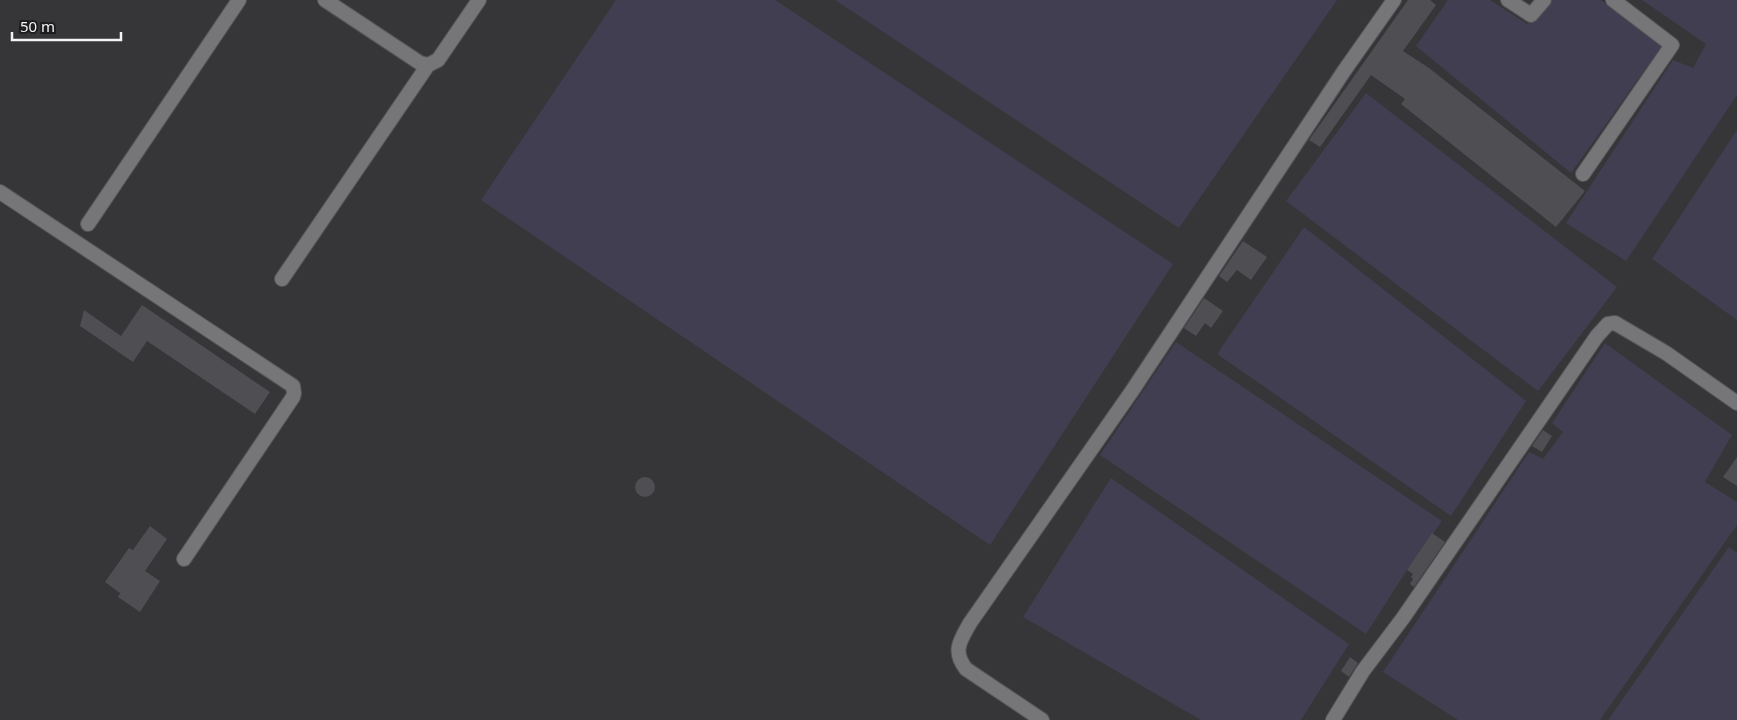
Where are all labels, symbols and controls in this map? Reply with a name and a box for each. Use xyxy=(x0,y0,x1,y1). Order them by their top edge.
scale bar xyxy=(12,10,121,42)
text: 50 m xyxy=(20,16,55,36)

